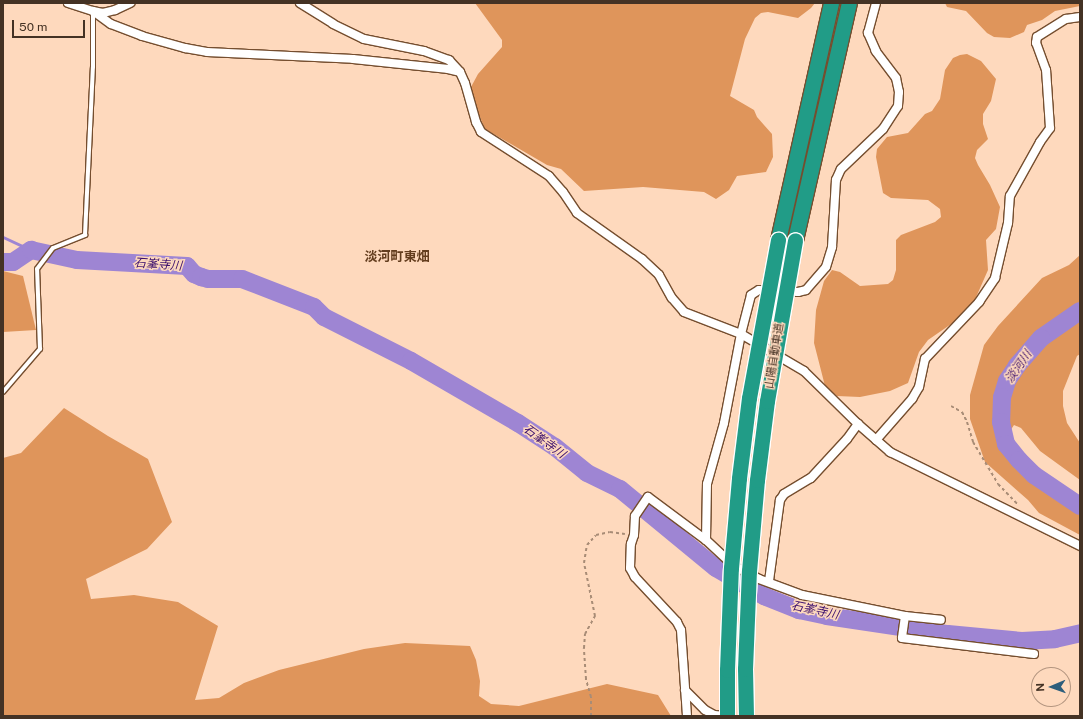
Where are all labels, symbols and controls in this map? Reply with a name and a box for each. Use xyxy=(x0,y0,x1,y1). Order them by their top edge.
scale bar xyxy=(14,12,87,38)
text: 50 m xyxy=(19,20,47,34)
district label: 淡河町東畑 xyxy=(365,249,429,265)
water label: 石峯寺川 xyxy=(134,256,182,274)
street label: 山陽自動車道 xyxy=(762,322,786,390)
water label: 淡河川 xyxy=(1003,348,1035,386)
water label: 石峯寺川 xyxy=(520,422,568,462)
water label: 石峯寺川 xyxy=(790,599,840,623)
north arrow xyxy=(1031,667,1071,707)
text: N xyxy=(1034,683,1046,692)

